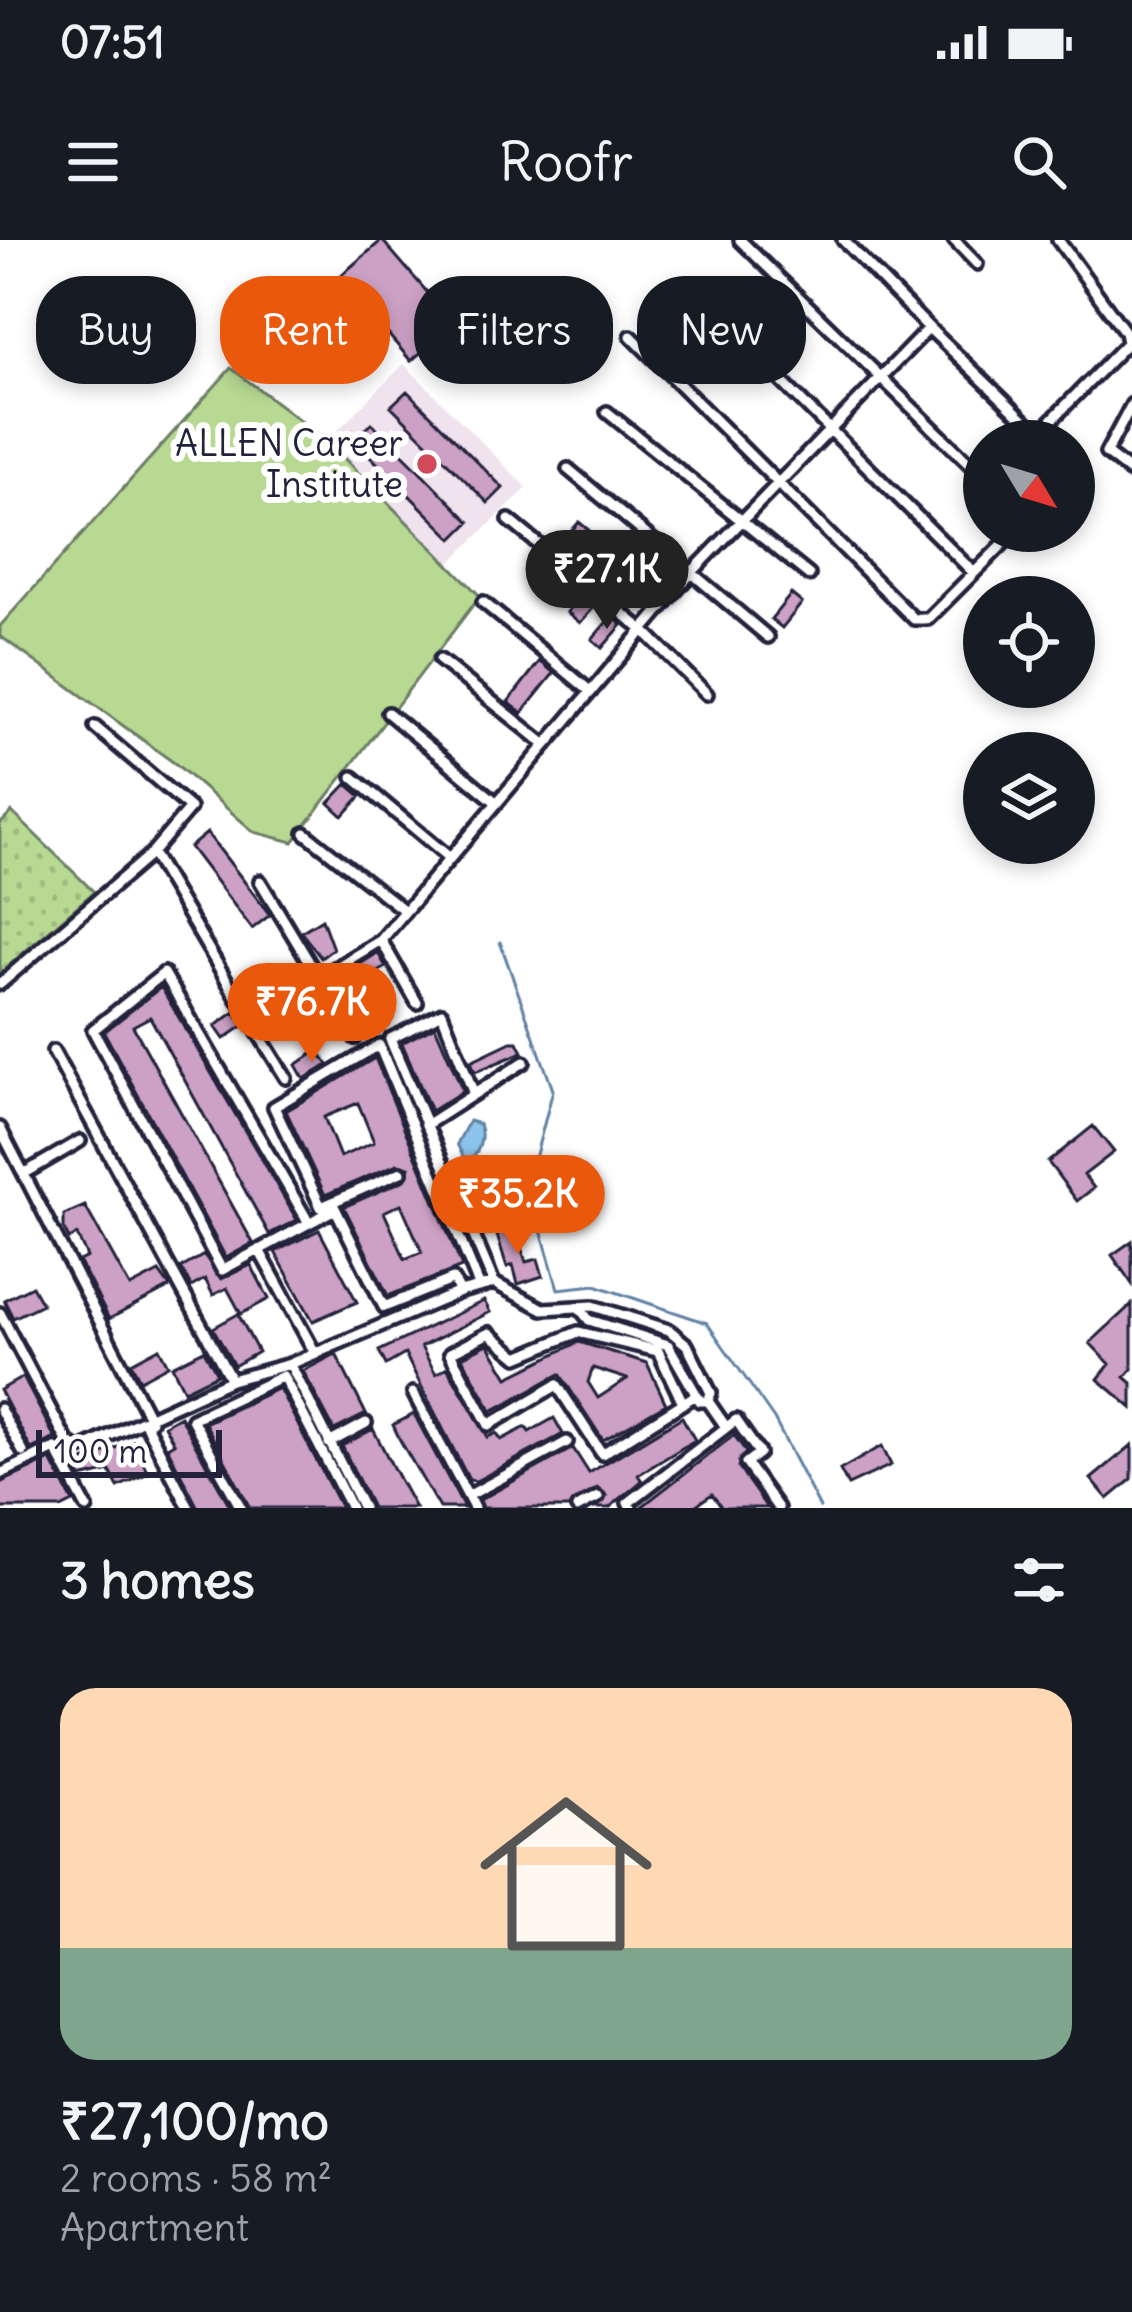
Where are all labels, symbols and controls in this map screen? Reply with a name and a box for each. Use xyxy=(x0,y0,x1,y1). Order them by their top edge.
text: 07:51 xyxy=(60,14,165,70)
text: Roofr xyxy=(499,128,633,196)
icon: menu xyxy=(60,129,126,195)
icon: search xyxy=(1006,129,1072,195)
chip: Buy xyxy=(36,276,196,384)
chip: Rent xyxy=(220,276,390,384)
chip: Filters xyxy=(414,276,613,384)
chip: New xyxy=(637,276,806,384)
north arrow xyxy=(963,420,1095,552)
map controls xyxy=(963,420,1095,864)
place label: ALLEN Career Institute xyxy=(175,421,403,507)
marker: ALLEN Career Institute xyxy=(414,451,440,477)
pin: ₹27.1K xyxy=(509,530,705,632)
text: ₹27.1K xyxy=(553,544,661,593)
button: locate xyxy=(963,576,1095,708)
button: layers xyxy=(963,732,1095,864)
pin: ₹76.7K xyxy=(214,963,410,1065)
text: ₹76.7K xyxy=(255,977,369,1026)
pin: ₹35.2K xyxy=(420,1155,616,1257)
text: ₹35.2K xyxy=(458,1169,578,1218)
scale bar xyxy=(36,1424,222,1477)
text: 100 m xyxy=(54,1430,147,1472)
icon: filters xyxy=(1006,1547,1072,1613)
text: 3 homes xyxy=(60,1548,255,1612)
icon: home xyxy=(458,1766,674,1982)
text: ₹27,100/mo xyxy=(60,2089,329,2153)
text: 2 rooms · 58 m² xyxy=(60,2154,332,2203)
text: Apartment xyxy=(60,2203,249,2252)

